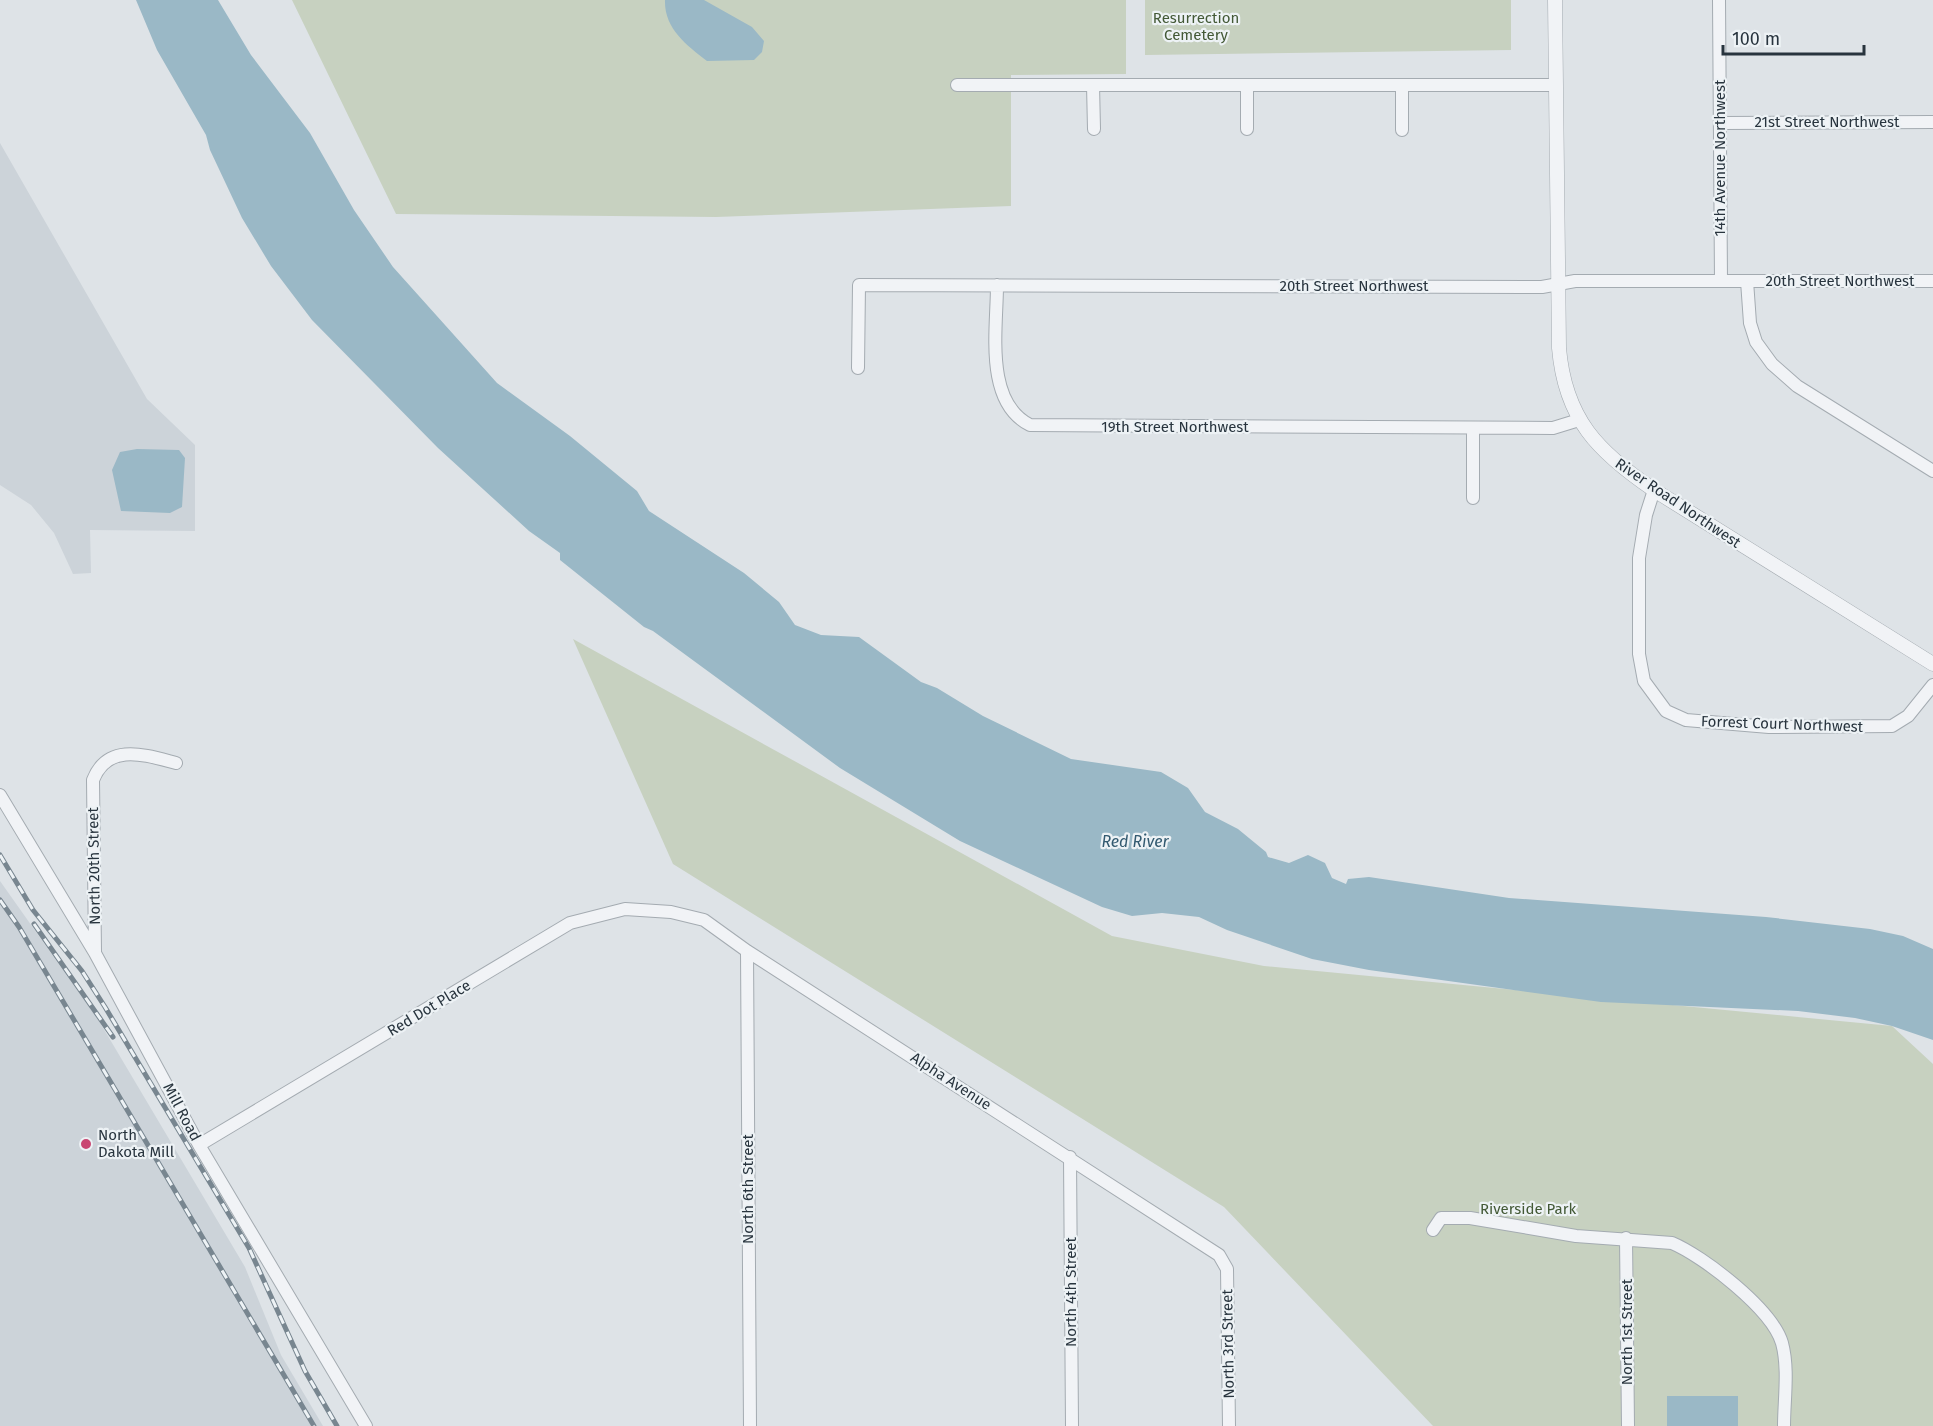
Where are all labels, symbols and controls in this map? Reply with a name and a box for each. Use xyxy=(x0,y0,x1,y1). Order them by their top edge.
park label: Resurrection Cemetery xyxy=(1153,9,1239,44)
scale bar xyxy=(1723,18,1864,56)
text: 100 m xyxy=(1732,28,1780,50)
street label: 14th Avenue Northwest xyxy=(1711,79,1729,236)
street label: 21st Street Northwest xyxy=(1755,113,1900,131)
street label: 20th Street Northwest xyxy=(1766,272,1915,290)
street label: 20th Street Northwest xyxy=(1280,277,1429,295)
street label: 19th Street Northwest xyxy=(1101,418,1249,436)
street label: River Road Northwest xyxy=(1612,454,1745,552)
street label: Forrest Court Northwest xyxy=(1701,712,1864,736)
street label: North 20th Street xyxy=(84,806,104,925)
water label: Red River xyxy=(1101,832,1170,851)
street label: Red Dot Place xyxy=(384,976,474,1040)
street label: Alpha Avenue xyxy=(907,1048,995,1114)
street label: Mill Road xyxy=(159,1080,205,1144)
place label: North Dakota Mill xyxy=(98,1126,175,1161)
street label: North 6th Street xyxy=(739,1133,757,1244)
marker: North Dakota Mill xyxy=(79,1137,93,1151)
park label: Riverside Park xyxy=(1480,1200,1576,1218)
street label: North 4th Street xyxy=(1062,1237,1080,1347)
street label: North 1st Street xyxy=(1618,1278,1636,1385)
street label: North 3rd Street xyxy=(1218,1289,1238,1399)

